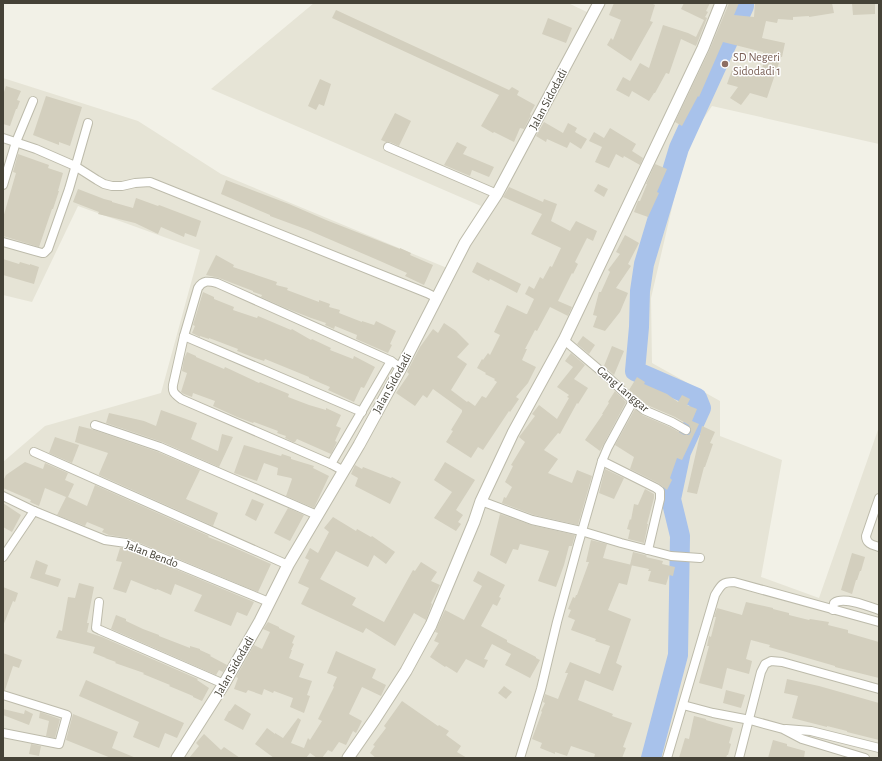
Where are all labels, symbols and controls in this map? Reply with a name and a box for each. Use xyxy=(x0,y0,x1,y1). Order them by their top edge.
place label: SD Negeri Sidodadi 1 xyxy=(733,51,781,77)
marker: SD Negeri Sidodadi 1 xyxy=(720,59,730,69)
street label: Jalan Sidodadi xyxy=(527,67,569,131)
street label: Jalan Sidodadi xyxy=(370,351,414,415)
street label: Gang Langgar xyxy=(595,364,651,414)
street label: Jalan Bendo xyxy=(124,538,180,570)
street label: Jalan Sidodadi xyxy=(212,634,256,698)

